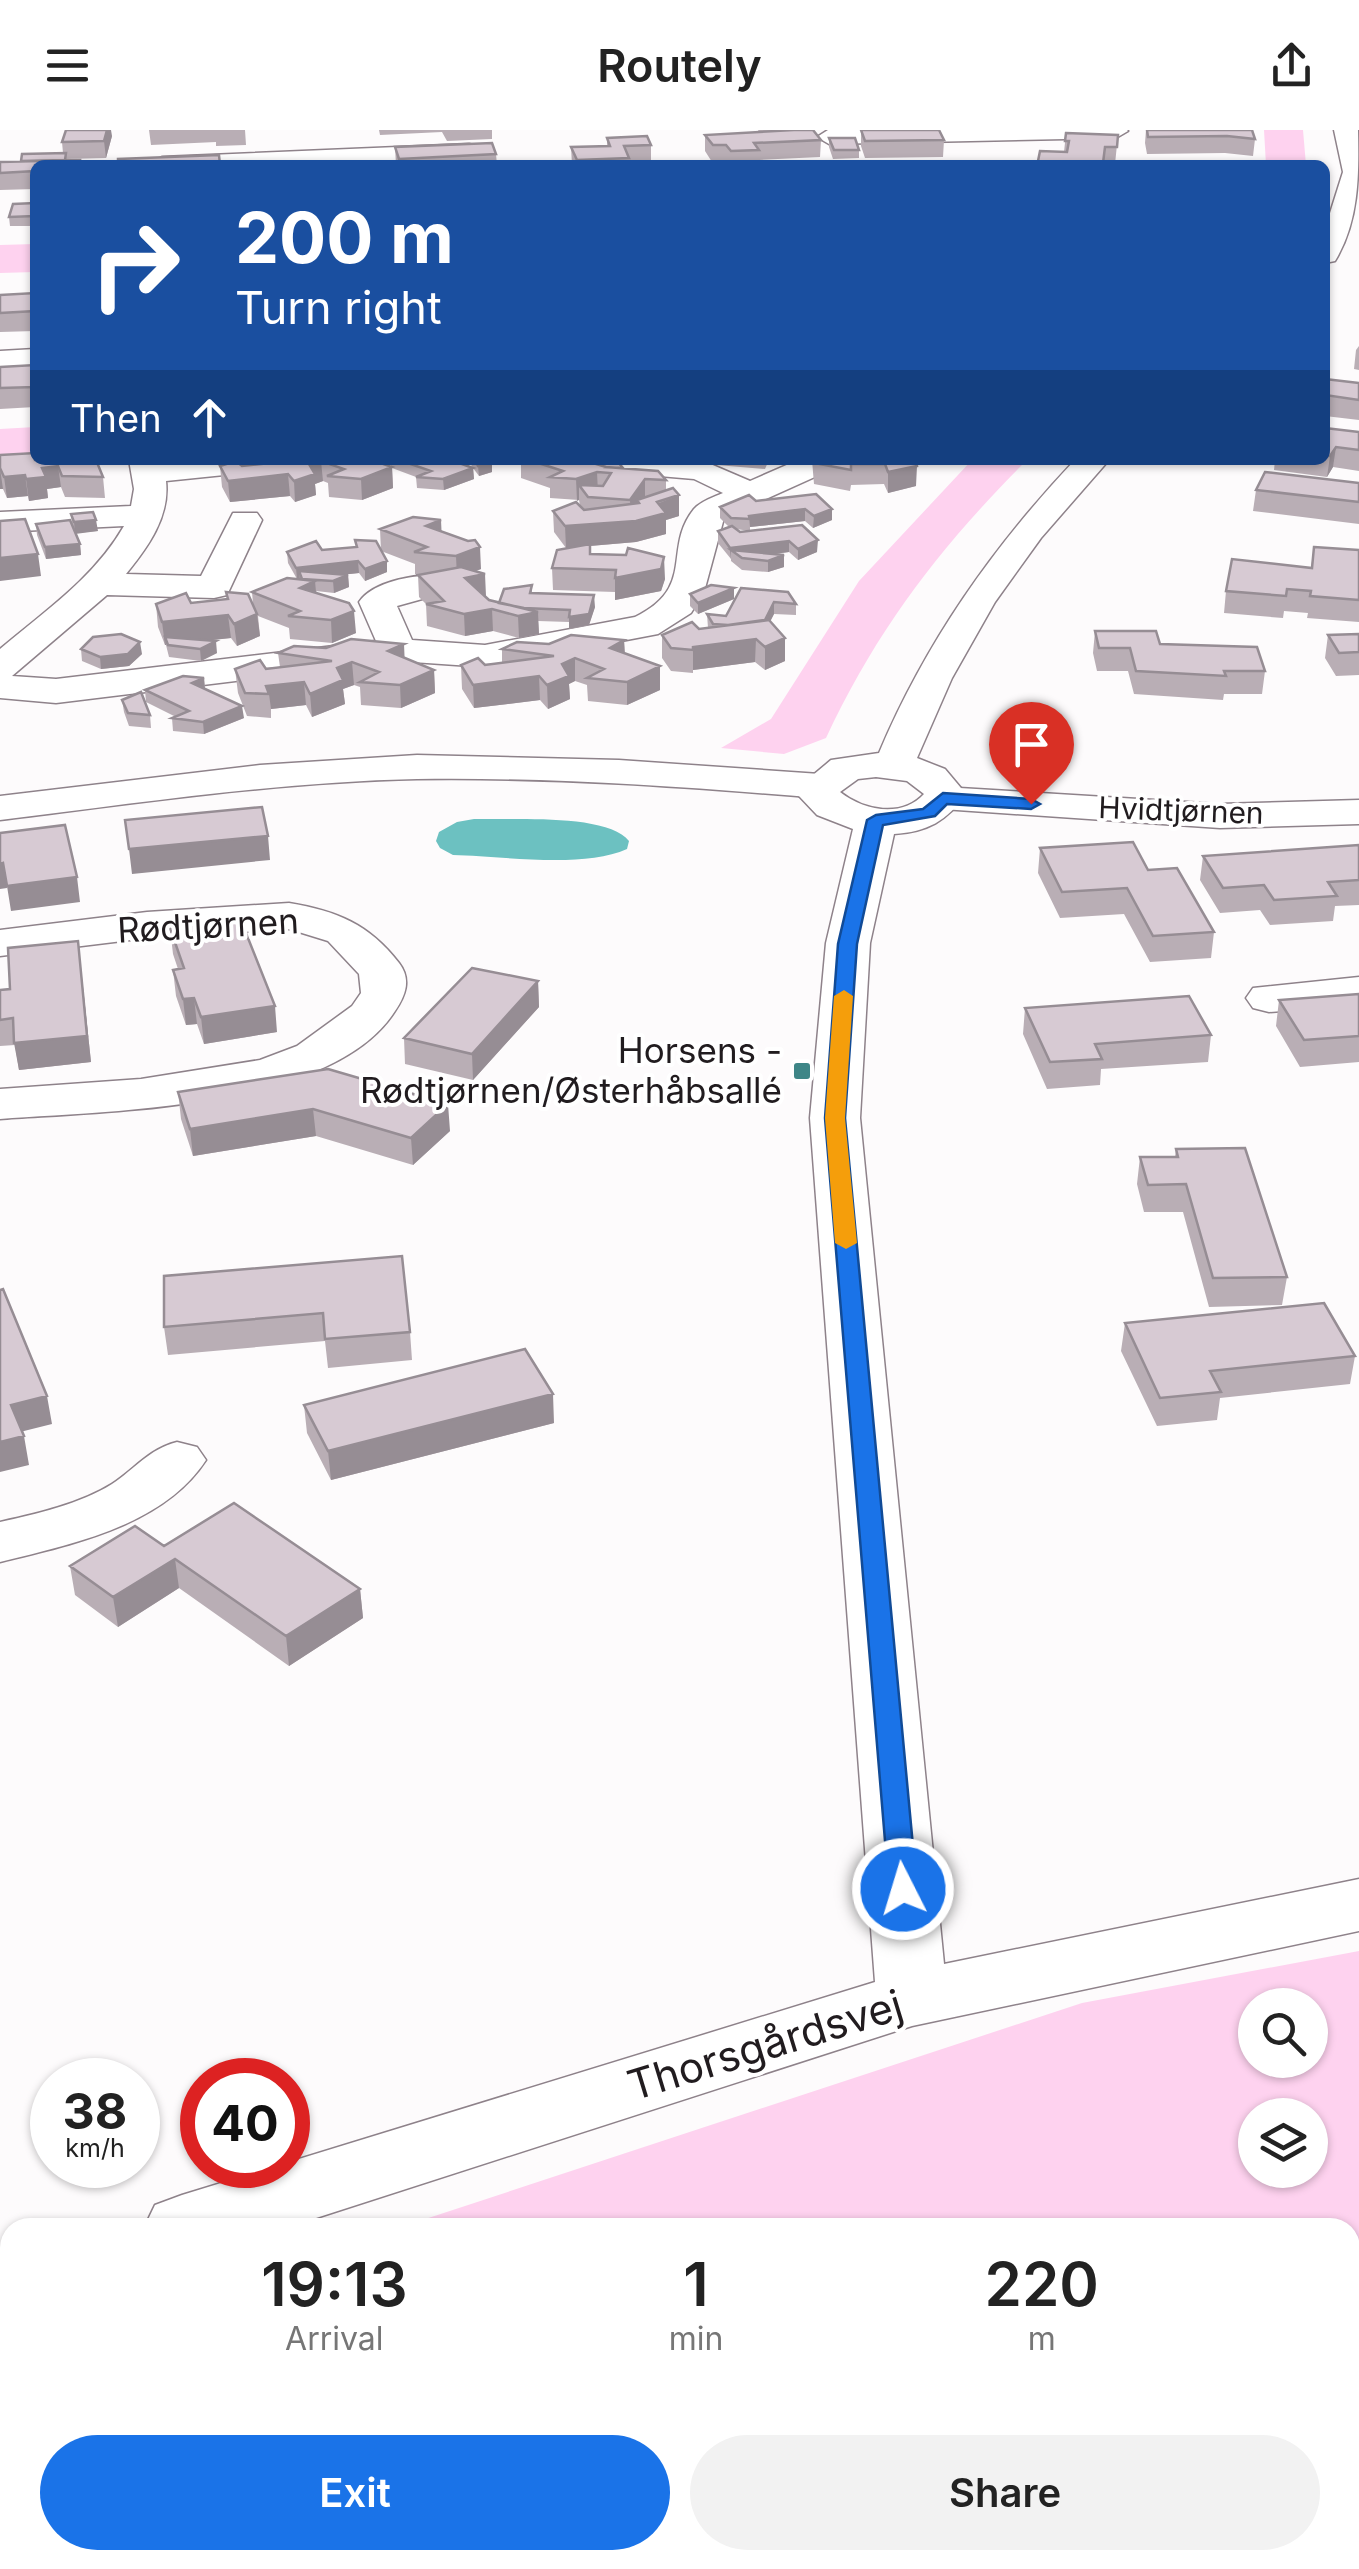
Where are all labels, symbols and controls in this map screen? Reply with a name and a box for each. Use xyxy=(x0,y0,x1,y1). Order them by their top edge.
icon: menu xyxy=(40,38,95,93)
text: Routely xyxy=(597,38,762,93)
icon: share xyxy=(1264,38,1319,93)
text: 200 m xyxy=(235,195,454,280)
icon: right xyxy=(70,200,200,330)
text: Turn right xyxy=(235,280,442,335)
icon: ahead xyxy=(182,390,237,445)
text: Then xyxy=(70,395,162,441)
pin xyxy=(989,702,1074,805)
icon: arrive xyxy=(1004,717,1059,772)
street label: Hvidtjørnen xyxy=(1098,789,1264,831)
street label: Rødtjørnen xyxy=(116,899,300,951)
place label: Horsens - Rødtjørnen/Østerhåbsallé xyxy=(360,1029,782,1111)
marker: Horsens - Rødtjørnen/Østerhåbsallé xyxy=(791,1060,813,1082)
position arrow xyxy=(851,1837,955,1941)
street label: Thorsgårdsvej xyxy=(621,1978,909,2111)
map controls xyxy=(1238,1988,1328,2188)
button: search xyxy=(1238,1988,1328,2078)
speed limit sign: 40 xyxy=(180,2058,310,2188)
text: 38 xyxy=(63,2081,127,2141)
button: layers xyxy=(1238,2098,1328,2188)
text: km/h xyxy=(65,2133,125,2163)
text: 19:13 xyxy=(261,2248,408,2320)
text: 1 xyxy=(683,2248,709,2320)
text: 220 xyxy=(985,2248,1099,2320)
text: Arrival xyxy=(285,2319,384,2358)
text: min xyxy=(669,2319,723,2358)
text: m xyxy=(1028,2319,1056,2358)
button: Exit xyxy=(40,2435,670,2550)
button: Share xyxy=(690,2435,1320,2550)

